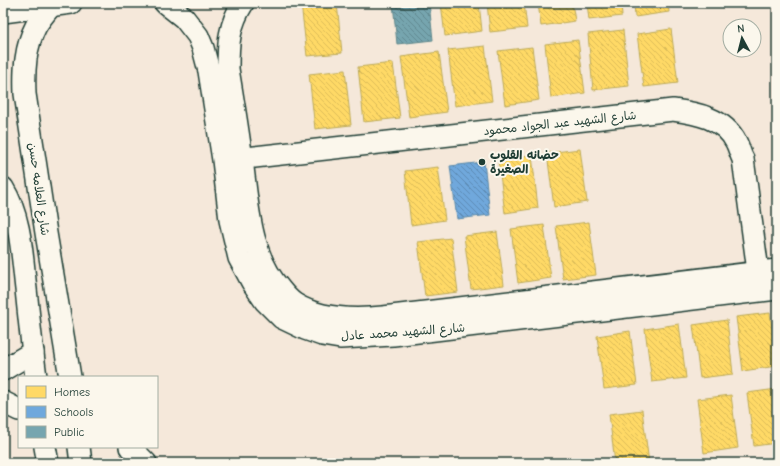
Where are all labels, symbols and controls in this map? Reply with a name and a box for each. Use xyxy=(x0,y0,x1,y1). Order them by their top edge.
north arrow xyxy=(722,18,762,58)
text: N xyxy=(736,22,745,35)
street label: شارع الشهيد عبد الجواد محمود xyxy=(483,108,637,140)
street label: شارع العلامه حسن xyxy=(24,142,52,237)
place label: حضانه القلوب الصغيرة xyxy=(490,148,559,176)
marker: حضانه القلوب الصغيرة xyxy=(477,157,487,167)
street label: شارع الشهيد محمد عادل xyxy=(340,321,466,345)
legend xyxy=(18,376,158,448)
text: Homes xyxy=(54,385,90,399)
text: Schools xyxy=(54,405,93,419)
text: Public xyxy=(54,425,85,439)

